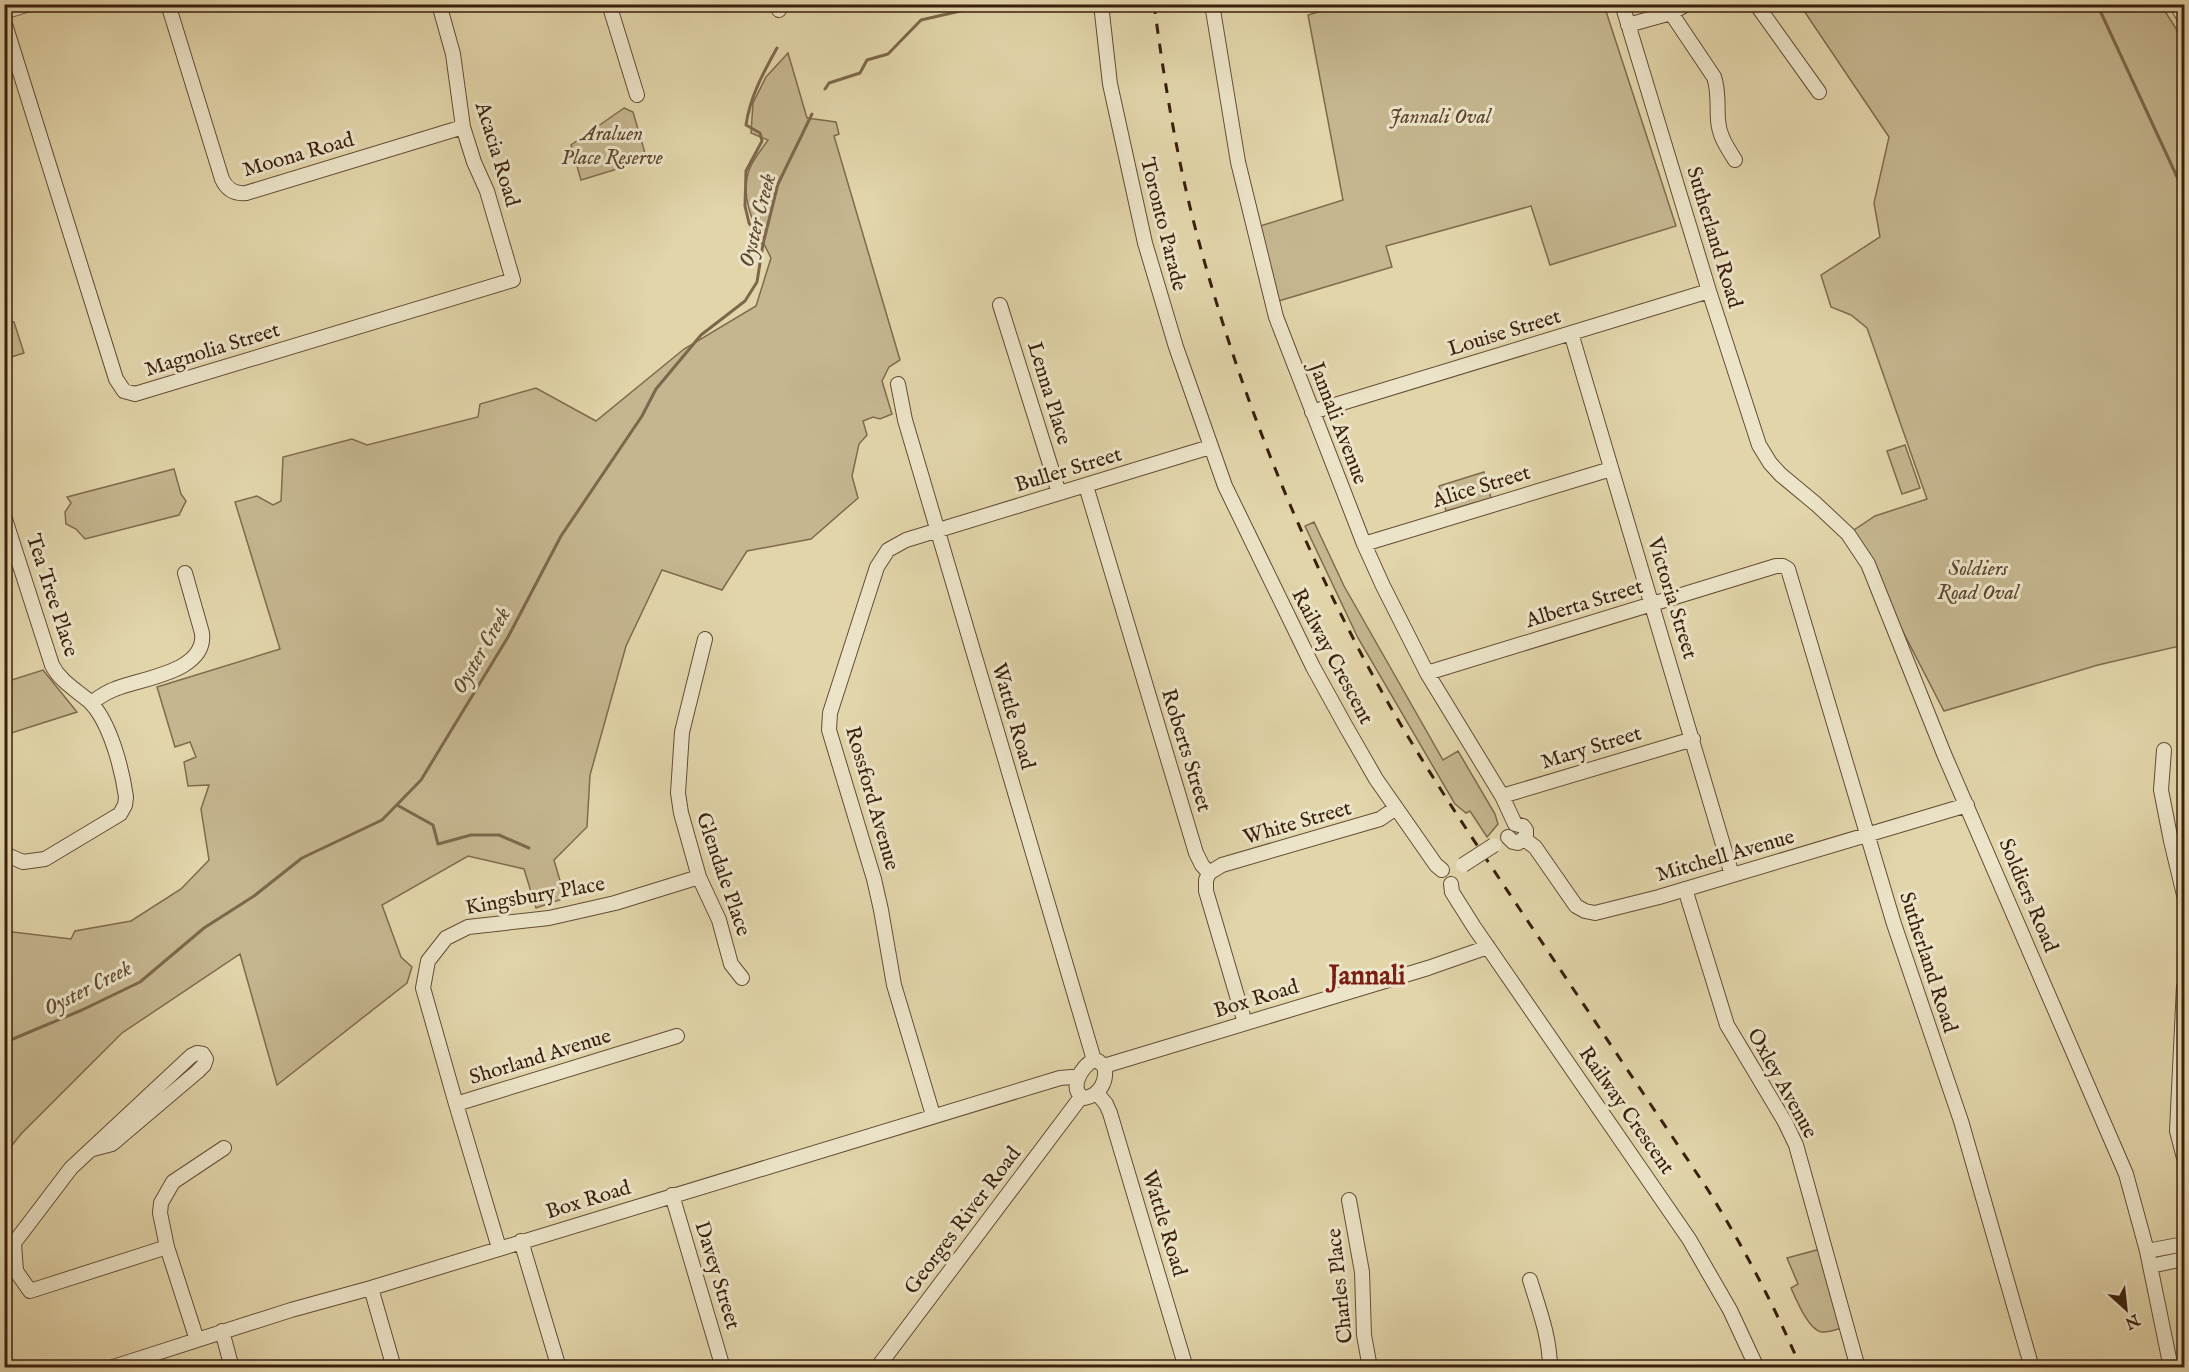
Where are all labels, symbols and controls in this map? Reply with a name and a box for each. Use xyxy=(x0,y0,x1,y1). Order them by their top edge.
street label: Acacia Road xyxy=(468,98,526,211)
park label: Jannali Oval xyxy=(1389,104,1493,131)
park label: Araluen Place Reserve xyxy=(561,121,663,172)
street label: Moona Road xyxy=(240,126,358,184)
street label: Toronto Parade xyxy=(1133,155,1192,294)
street label: Sutherland Road xyxy=(1679,163,1748,312)
water label: Oyster Creek xyxy=(733,171,783,270)
street label: Louise Street xyxy=(1445,303,1564,363)
street label: Magnolia Street xyxy=(142,317,283,384)
street label: Lenna Place xyxy=(1020,339,1077,449)
street label: Jannali Avenue xyxy=(1301,357,1373,489)
street label: Buller Street xyxy=(1012,441,1125,499)
street label: Alice Street xyxy=(1428,460,1534,515)
street label: Tea Tree Place xyxy=(19,531,84,661)
street label: Victoria Street xyxy=(1640,533,1703,663)
park label: Soldiers Road Oval xyxy=(1937,556,2021,607)
street label: Alberta Street xyxy=(1521,574,1647,635)
street label: Railway Crescent xyxy=(1285,584,1379,729)
water label: Oyster Creek xyxy=(446,603,518,699)
street label: Wattle Road xyxy=(984,660,1041,774)
street label: Roberts Street xyxy=(1154,686,1217,815)
street label: Mary Street xyxy=(1538,720,1645,776)
street label: Rossford Avenue xyxy=(838,723,905,874)
street label: White Street xyxy=(1240,795,1355,852)
street label: Glendale Place xyxy=(689,809,756,940)
street label: Mitchell Avenue xyxy=(1653,824,1798,889)
street label: Soldiers Road xyxy=(1992,835,2064,957)
street label: Kingsbury Place xyxy=(463,871,607,922)
street label: Sutherland Road xyxy=(1892,889,1963,1037)
water label: Oyster Creek xyxy=(39,955,137,1023)
district label: Jannali xyxy=(1325,960,1406,994)
street label: Box Road xyxy=(1211,974,1303,1025)
street label: Shorland Avenue xyxy=(466,1023,615,1092)
street label: Oxley Avenue xyxy=(1740,1024,1823,1144)
street label: Railway Crescent xyxy=(1572,1042,1680,1180)
street label: Georges River Road xyxy=(899,1141,1028,1300)
street label: Wattle Road xyxy=(1135,1167,1193,1281)
street label: Box Road xyxy=(543,1175,635,1226)
street label: Davey Street xyxy=(687,1218,746,1333)
street label: Charles Place xyxy=(1321,1226,1360,1345)
north arrow xyxy=(2096,1279,2156,1339)
text: N xyxy=(2121,1308,2144,1333)

